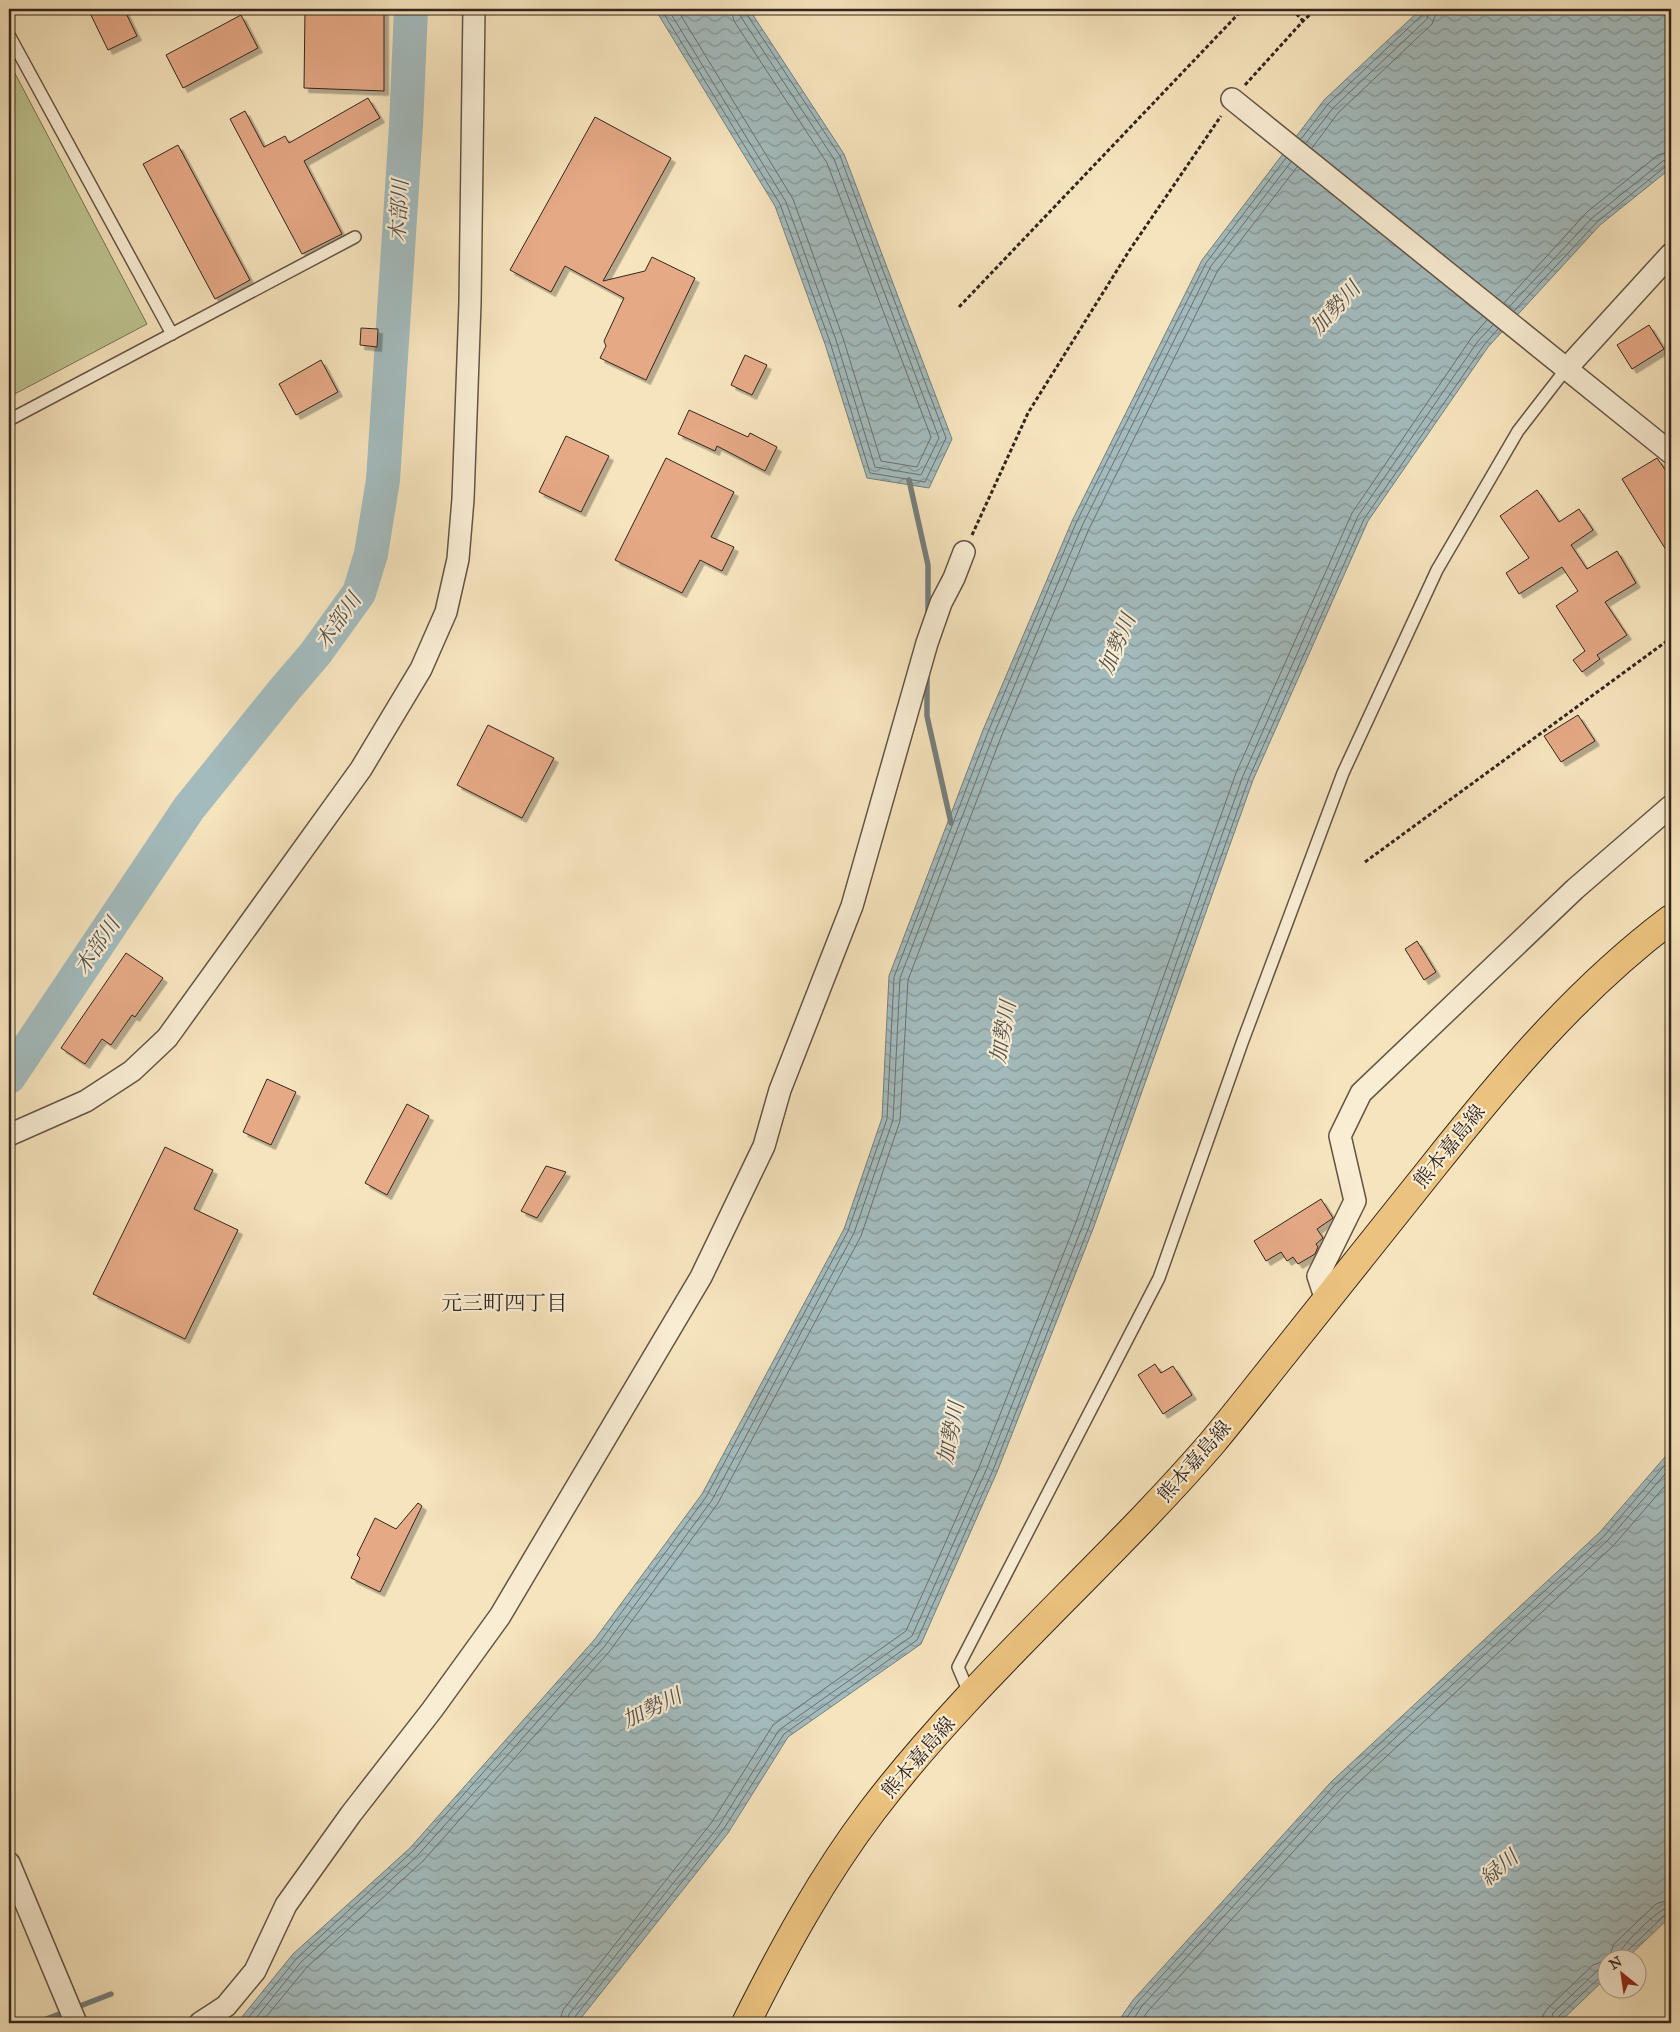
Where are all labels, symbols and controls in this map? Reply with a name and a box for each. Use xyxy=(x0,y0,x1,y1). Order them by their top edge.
water label: 木部川 xyxy=(384,177,414,243)
water label: 加勢川 xyxy=(1304,274,1367,340)
water label: 木部川 xyxy=(309,586,368,654)
water label: 加勢川 xyxy=(1093,608,1142,678)
water label: 木部川 xyxy=(69,911,127,979)
water label: 加勢川 xyxy=(985,997,1022,1065)
street label: 熊本嘉島線 xyxy=(1408,1100,1490,1192)
district label: 元三町四丁目 xyxy=(441,1290,567,1316)
water label: 加勢川 xyxy=(932,1398,970,1466)
street label: 熊本嘉島線 xyxy=(1152,1415,1236,1507)
water label: 加勢川 xyxy=(618,1682,688,1733)
street label: 熊本嘉島線 xyxy=(876,1711,960,1803)
water label: 緑川 xyxy=(1475,1843,1525,1891)
north arrow xyxy=(1598,1950,1648,2000)
text: N xyxy=(1606,1953,1625,1974)

